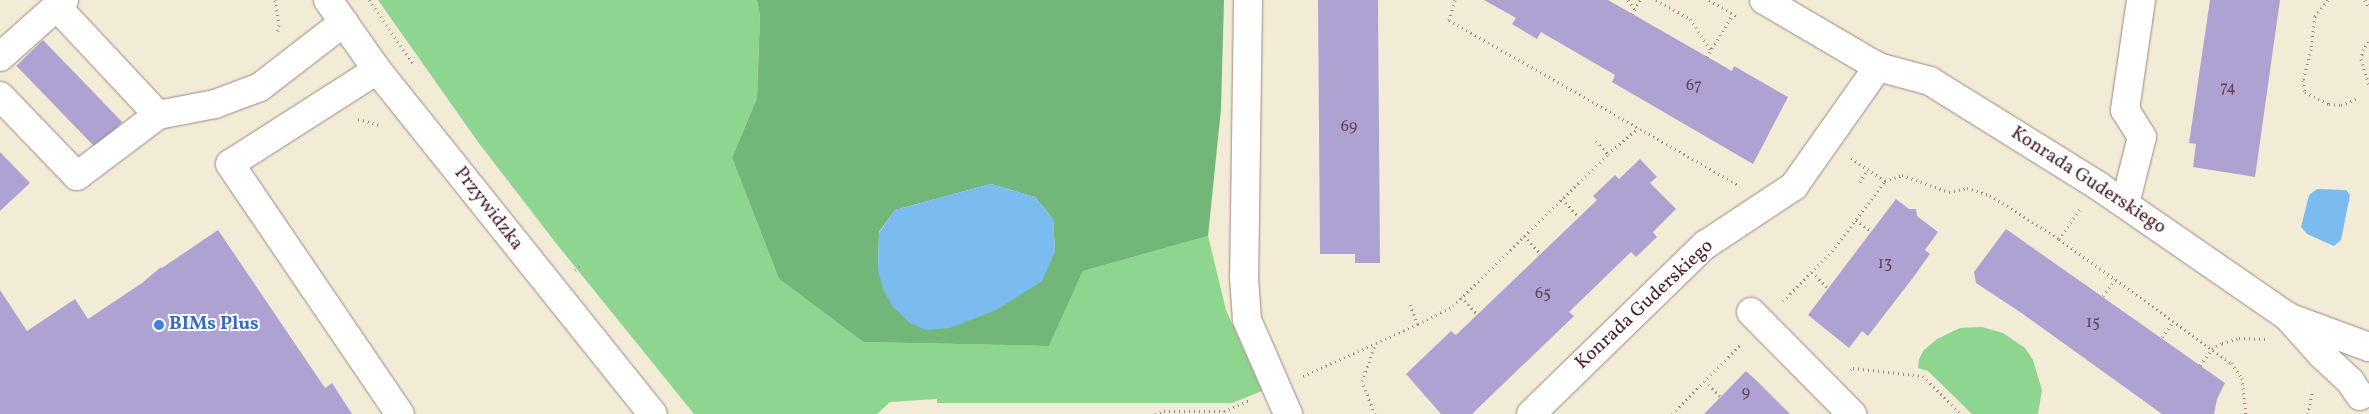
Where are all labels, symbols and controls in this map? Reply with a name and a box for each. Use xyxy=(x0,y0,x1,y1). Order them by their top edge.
house number: 67 xyxy=(1686,76,1702,96)
house number: 74 xyxy=(2220,78,2236,98)
house number: 69 xyxy=(1341,117,1357,137)
street label: Konrada Guderskiego xyxy=(2006,122,2170,240)
street label: Przywidzka xyxy=(448,163,528,255)
street label: Konrada Guderskiego xyxy=(1571,235,1719,375)
house number: 13 xyxy=(1878,254,1892,274)
house number: 65 xyxy=(1535,284,1551,304)
house number: 15 xyxy=(2086,313,2100,333)
place label: BIMs Plus xyxy=(169,314,259,336)
marker: BIMs Plus xyxy=(153,319,165,331)
house number: 9 xyxy=(1742,383,1750,403)

